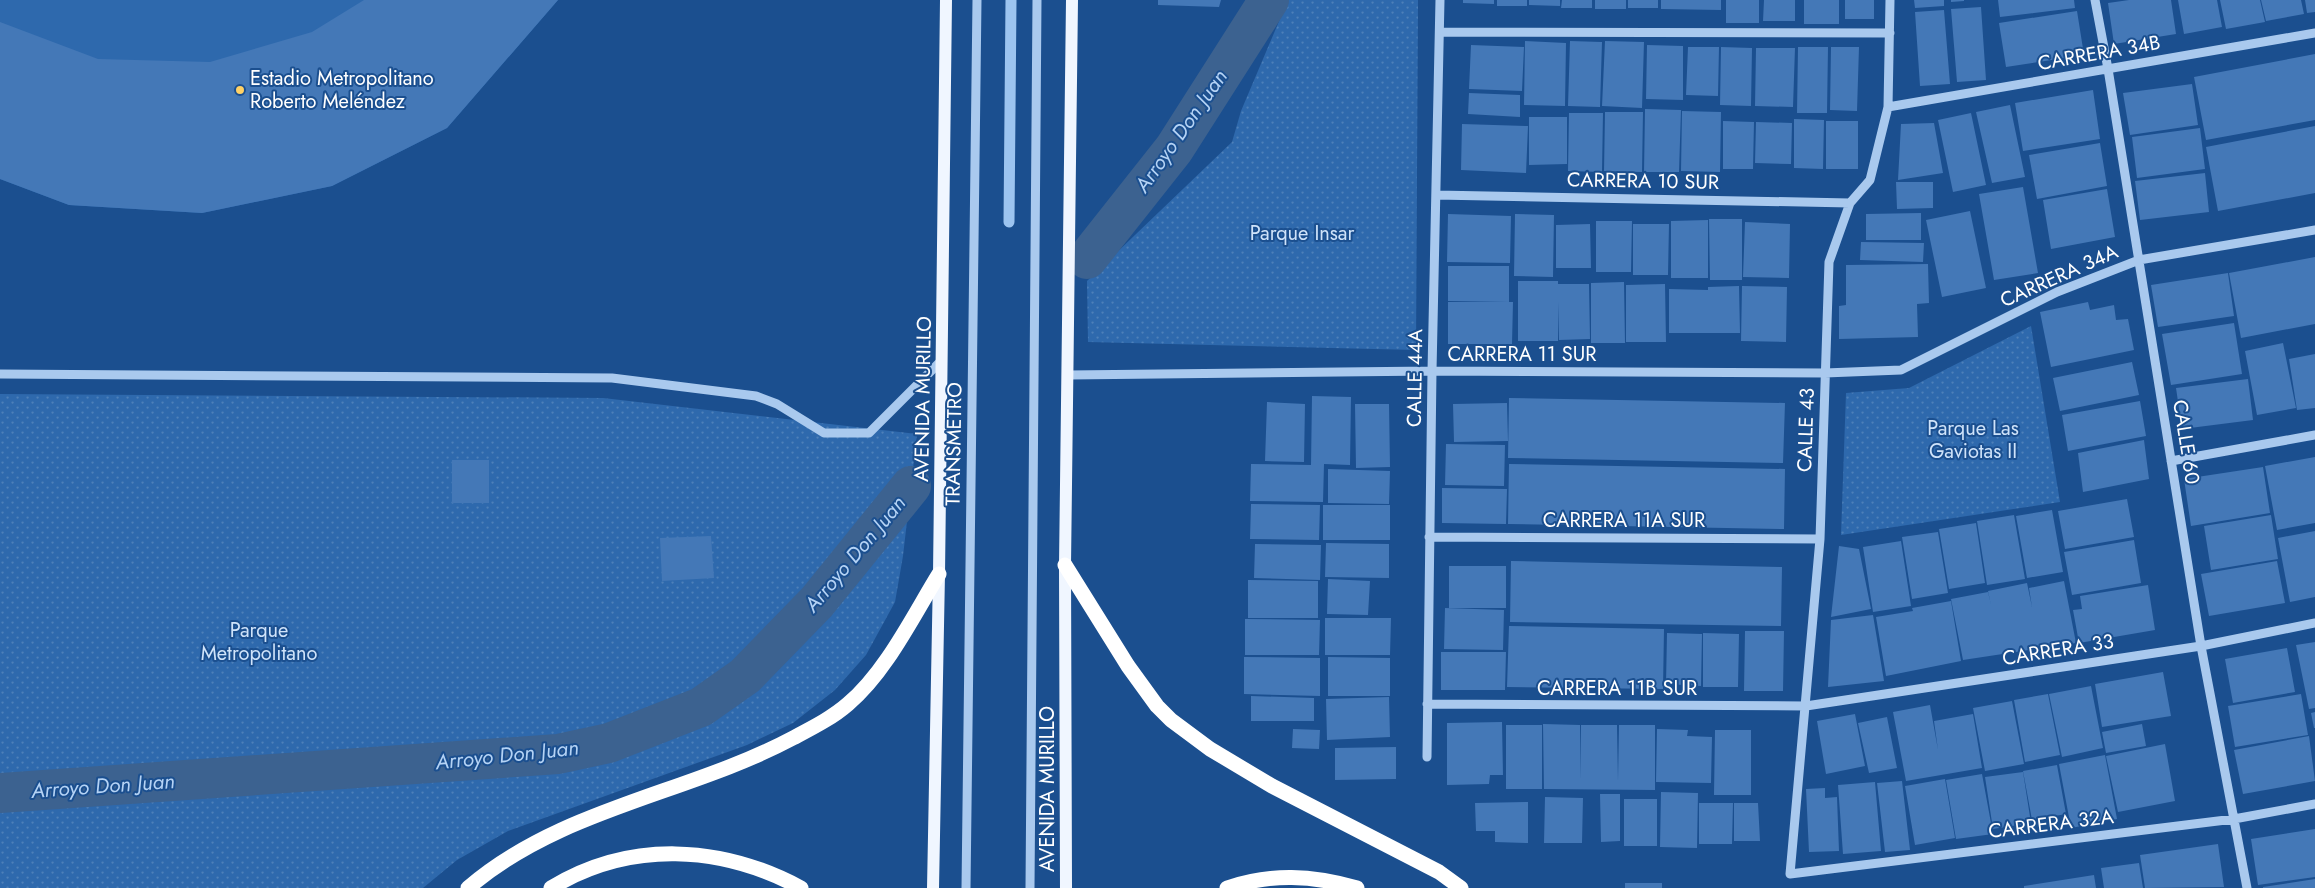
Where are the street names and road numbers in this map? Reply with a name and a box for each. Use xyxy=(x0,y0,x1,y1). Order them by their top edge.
street label: CARRERA 34B xyxy=(2035,28,2163,78)
street label: CARRERA 10 SUR xyxy=(1567,165,1719,197)
street label: CARRERA 34A xyxy=(1995,237,2123,315)
street label: AVENIDA MURILLO xyxy=(907,316,939,482)
street label: CALLE 44A xyxy=(1400,328,1430,427)
street label: CARRERA 11 SUR xyxy=(1447,340,1597,369)
street label: TRANSMETRO xyxy=(938,382,970,506)
street label: CALLE 43 xyxy=(1790,387,1822,473)
street label: CALLE 60 xyxy=(2165,398,2207,486)
street label: CARRERA 11A SUR xyxy=(1543,506,1705,535)
street label: CARRERA 33 xyxy=(2000,627,2116,673)
street label: CARRERA 11B SUR xyxy=(1537,674,1697,703)
street label: AVENIDA MURILLO xyxy=(1033,706,1062,872)
street label: CARRERA 32A xyxy=(1987,802,2116,846)

